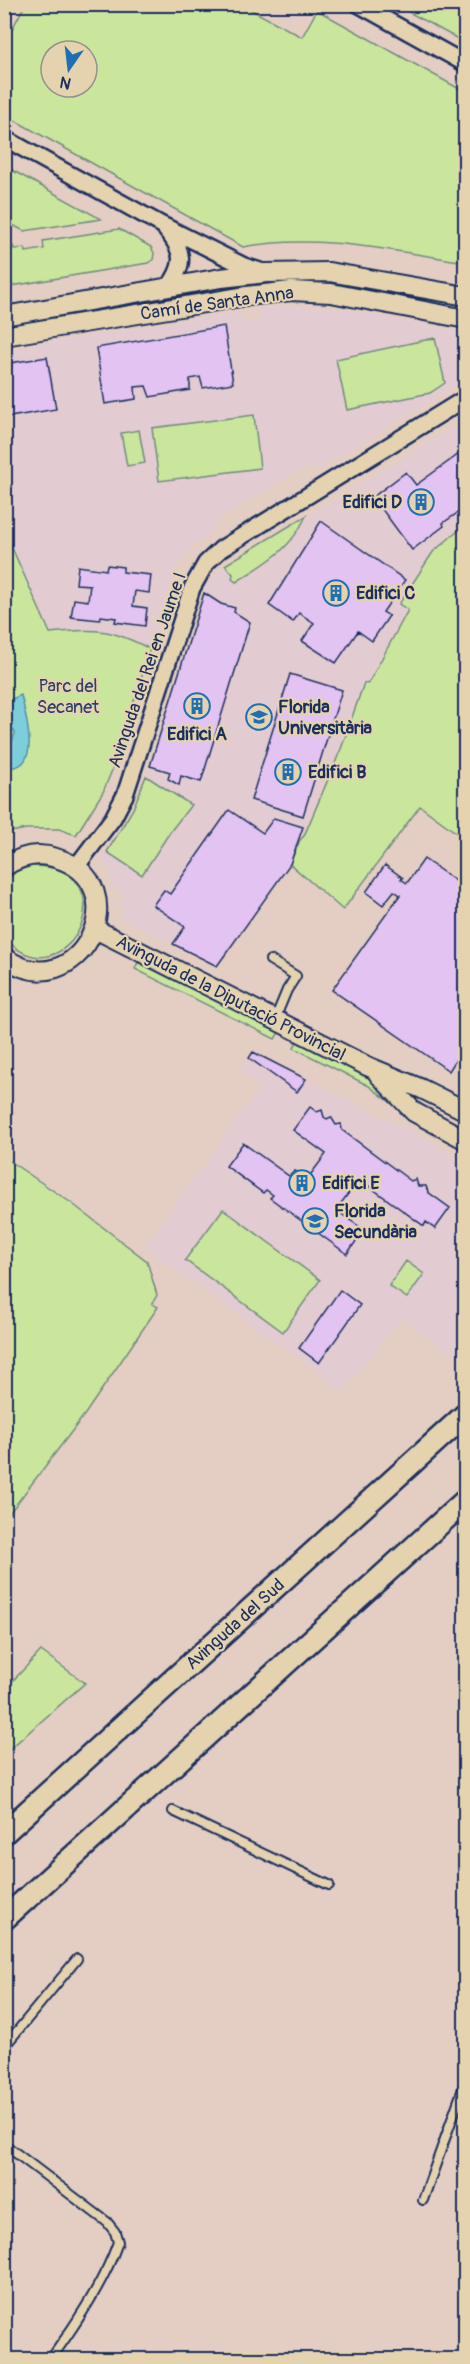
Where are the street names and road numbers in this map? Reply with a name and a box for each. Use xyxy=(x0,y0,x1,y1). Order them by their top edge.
street label: Camí de Santa Anna xyxy=(139,281,295,326)
street label: Avinguda del Rei en Jaume I xyxy=(103,569,192,771)
street label: Avinguda de la Diputació Provincial xyxy=(112,930,350,1067)
street label: Avinguda del Sud xyxy=(181,1574,290,1675)

